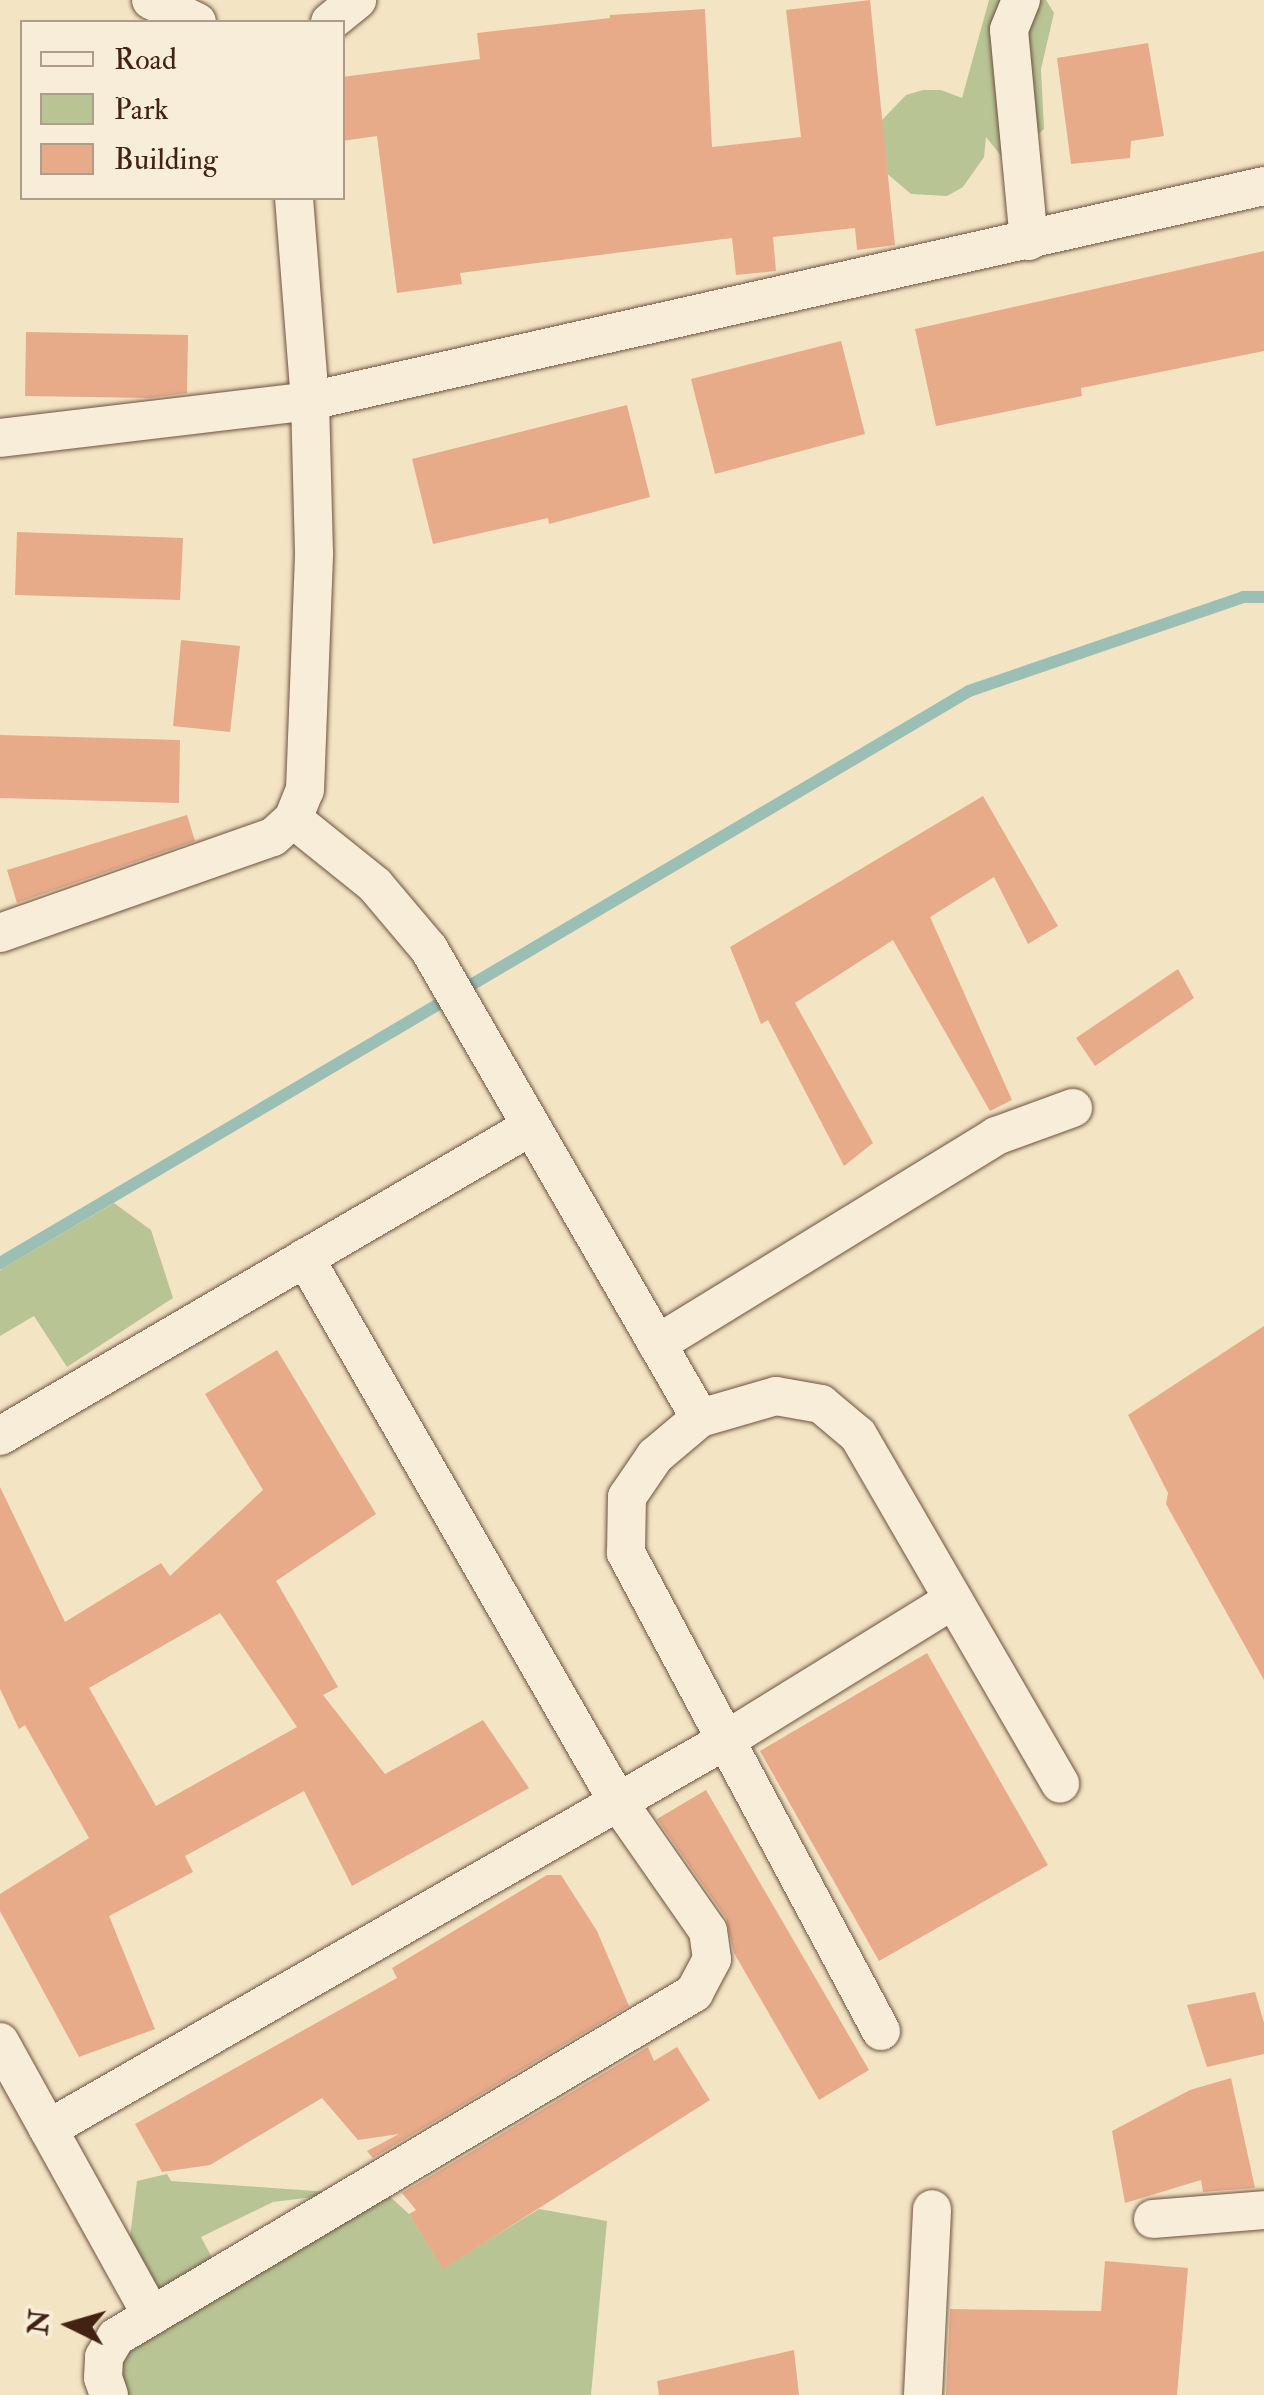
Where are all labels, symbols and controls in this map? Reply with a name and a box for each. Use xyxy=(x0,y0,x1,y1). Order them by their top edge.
legend xyxy=(20,20,345,200)
text: Road xyxy=(114,41,177,78)
text: Park xyxy=(114,91,169,128)
text: Building xyxy=(114,141,218,178)
north arrow xyxy=(20,2275,120,2375)
text: N xyxy=(21,2308,58,2336)

